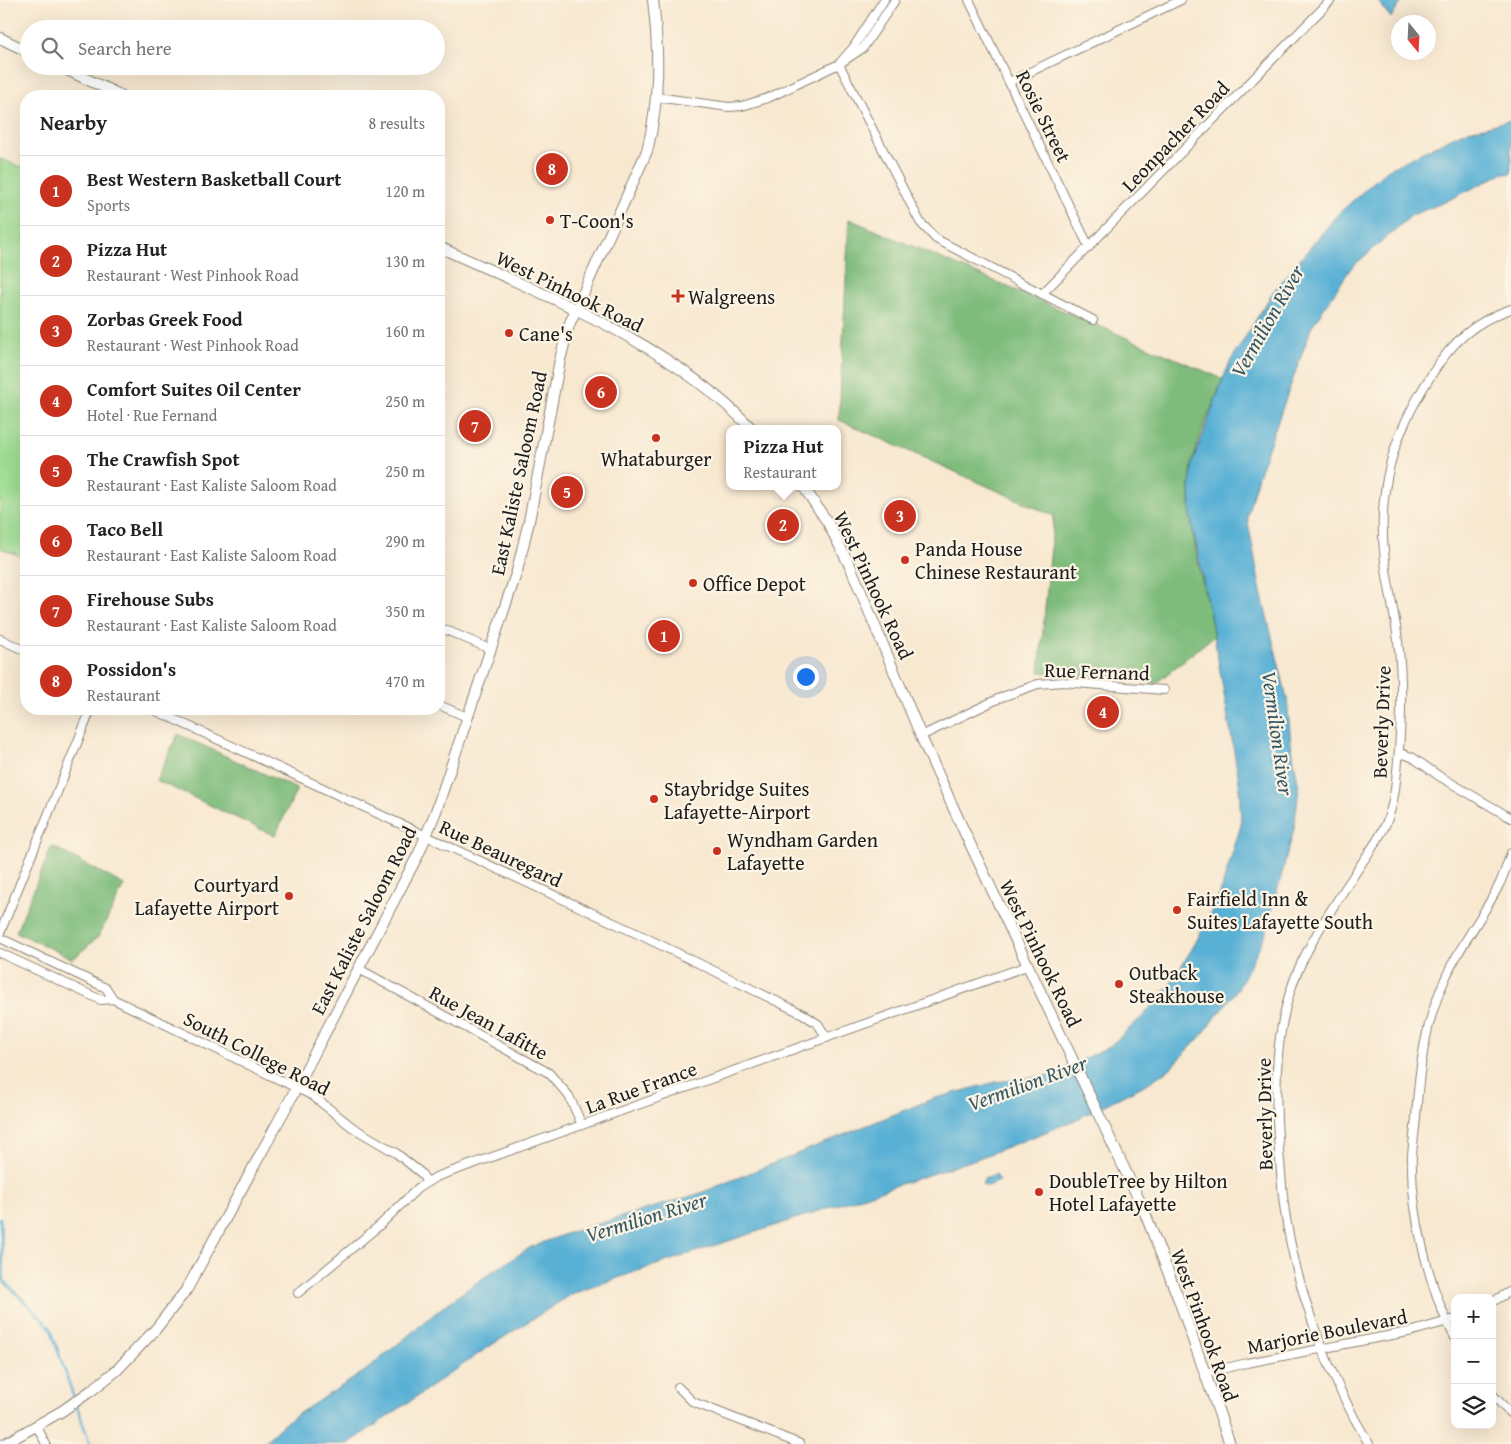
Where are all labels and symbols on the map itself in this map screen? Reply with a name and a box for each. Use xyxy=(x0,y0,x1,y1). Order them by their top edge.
north arrow xyxy=(1391,15,1436,60)
street label: Rosie Street xyxy=(1009,65,1079,167)
street label: Leonpacher Road xyxy=(1114,74,1236,198)
pin: 8 xyxy=(536,150,568,188)
place label: T-Coon's xyxy=(560,206,634,235)
marker: T-Coon's xyxy=(544,214,556,226)
street label: West Pinhook Road xyxy=(491,243,649,339)
water label: Vermilion River xyxy=(1222,258,1312,383)
place label: Walgreens xyxy=(688,282,775,311)
marker: Walgreens xyxy=(672,290,684,302)
place label: Cane's xyxy=(519,319,573,348)
marker: Cane's xyxy=(503,327,515,339)
street label: East Kaliste Saloom Road xyxy=(482,368,554,578)
pin: 6 xyxy=(585,373,617,411)
pin: 7 xyxy=(459,407,491,445)
marker: Whataburger xyxy=(650,432,662,444)
place label: Whataburger xyxy=(600,444,712,473)
pin: 5 xyxy=(551,473,583,511)
pin: 3 xyxy=(884,497,916,535)
pin: 2 xyxy=(767,506,799,544)
street label: West Pinhook Road xyxy=(827,506,921,664)
place label: Panda House Chinese Restaurant xyxy=(915,534,1077,586)
marker: Panda House Chinese Restaurant xyxy=(899,554,911,566)
place label: Office Depot xyxy=(703,569,806,598)
marker: Office Depot xyxy=(687,577,699,589)
pin: 1 xyxy=(648,617,680,655)
street label: Rue Fernand xyxy=(1044,655,1150,687)
your location xyxy=(793,664,819,690)
street label: Beverly Drive xyxy=(1365,665,1397,779)
water label: Vermilion River xyxy=(1254,669,1302,798)
pin: 4 xyxy=(1087,693,1119,731)
place label: Staybridge Suites Lafayette-Airport xyxy=(664,774,811,826)
marker: Staybridge Suites Lafayette-Airport xyxy=(648,793,660,805)
street label: Rue Beauregard xyxy=(435,812,567,894)
street label: East Kaliste Saloom Road xyxy=(303,820,423,1019)
place label: Wyndham Garden Lafayette xyxy=(727,825,878,877)
marker: Wyndham Garden Lafayette xyxy=(711,845,723,857)
place label: Courtyard Lafayette Airport xyxy=(135,870,279,922)
street label: West Pinhook Road xyxy=(993,874,1089,1032)
place label: Fairfield Inn & Suites Lafayette South xyxy=(1187,884,1373,936)
marker: Courtyard Lafayette Airport xyxy=(283,890,295,902)
marker: Fairfield Inn & Suites Lafayette South xyxy=(1171,904,1183,916)
place label: Outback Steakhouse xyxy=(1129,958,1224,1010)
street label: Rue Jean Lafitte xyxy=(424,977,554,1067)
marker: Outback Steakhouse xyxy=(1113,978,1125,990)
street label: South College Road xyxy=(179,1004,335,1103)
water label: Vermilion River xyxy=(963,1047,1092,1119)
street label: La Rue France xyxy=(581,1053,701,1121)
street label: Beverly Drive xyxy=(1249,1057,1279,1171)
place label: DoubleTree by Hilton Hotel Lafayette xyxy=(1049,1166,1228,1218)
water label: Vermilion River xyxy=(581,1183,712,1250)
marker: DoubleTree by Hilton Hotel Lafayette xyxy=(1033,1186,1045,1198)
street label: West Pinhook Road xyxy=(1164,1245,1246,1406)
street label: Marjorie Boulevard xyxy=(1245,1301,1410,1361)

